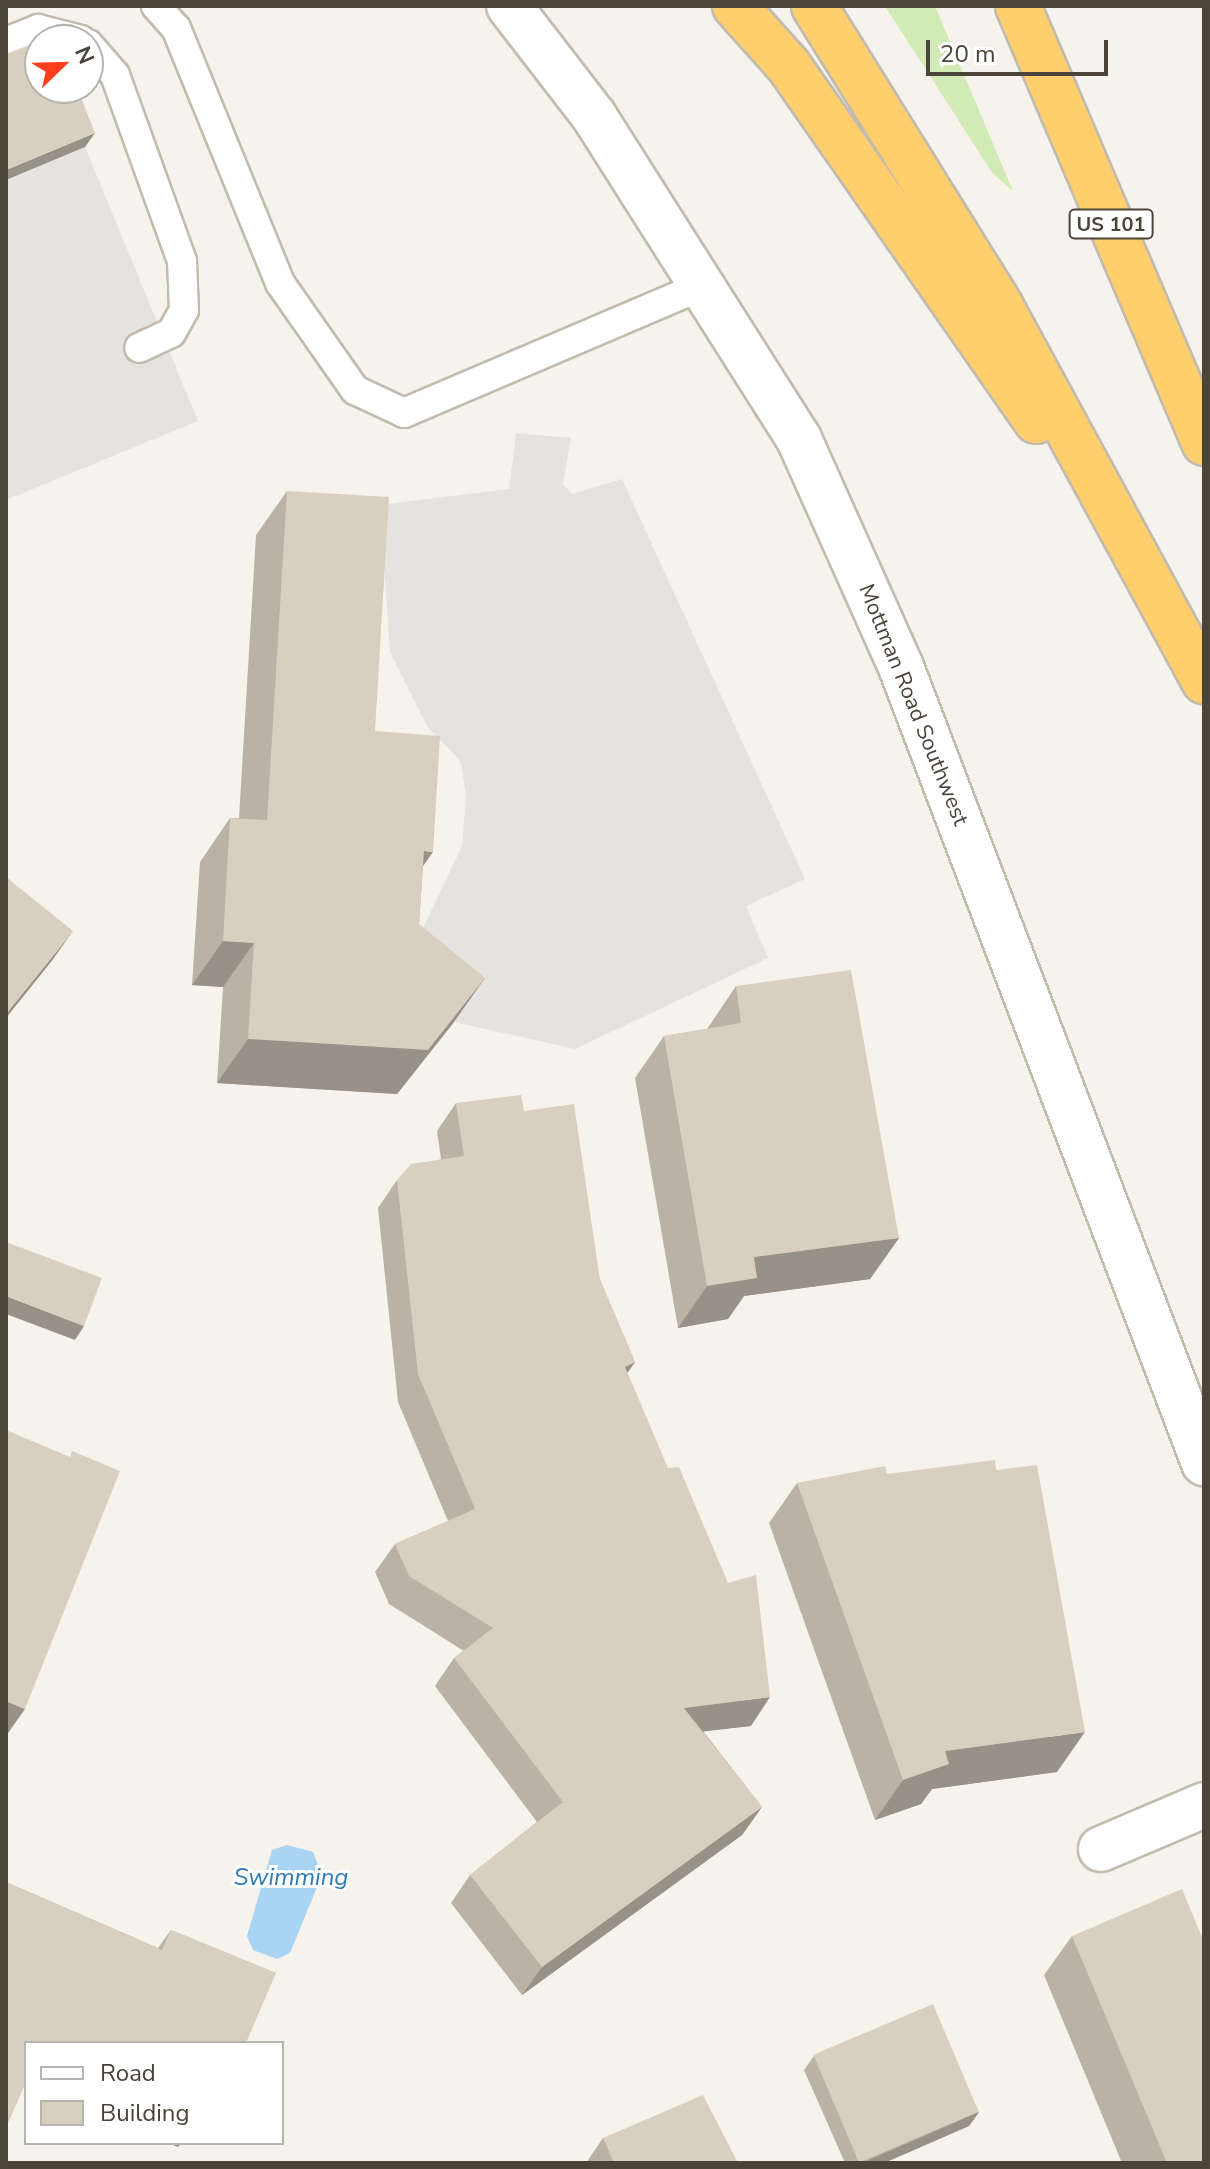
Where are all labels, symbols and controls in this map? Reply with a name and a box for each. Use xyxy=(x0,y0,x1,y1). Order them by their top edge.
north arrow xyxy=(24,24,104,104)
scale bar xyxy=(930,24,1112,74)
text: 20 m xyxy=(940,38,996,70)
text: N xyxy=(67,42,101,69)
road number: US 101 xyxy=(1067,208,1155,240)
street label: Mottman Road Southwest xyxy=(852,580,974,830)
water label: Swimming xyxy=(234,1864,348,1892)
legend xyxy=(24,2041,284,2145)
text: Road xyxy=(100,2057,156,2089)
text: Building xyxy=(100,2097,190,2129)

